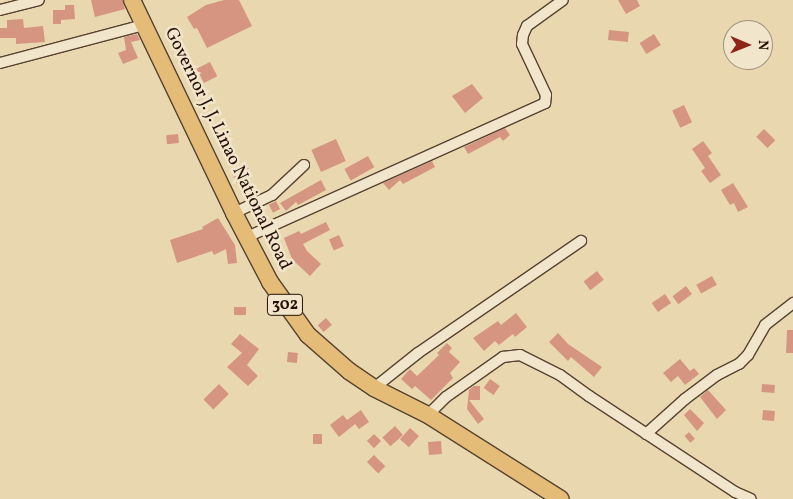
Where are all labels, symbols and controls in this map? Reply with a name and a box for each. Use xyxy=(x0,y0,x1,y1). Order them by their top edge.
north arrow xyxy=(723,20,773,70)
street label: Governor J. J. Linao National Road xyxy=(159,24,295,274)
text: N xyxy=(753,40,772,50)
road number: 302 xyxy=(266,292,304,318)

